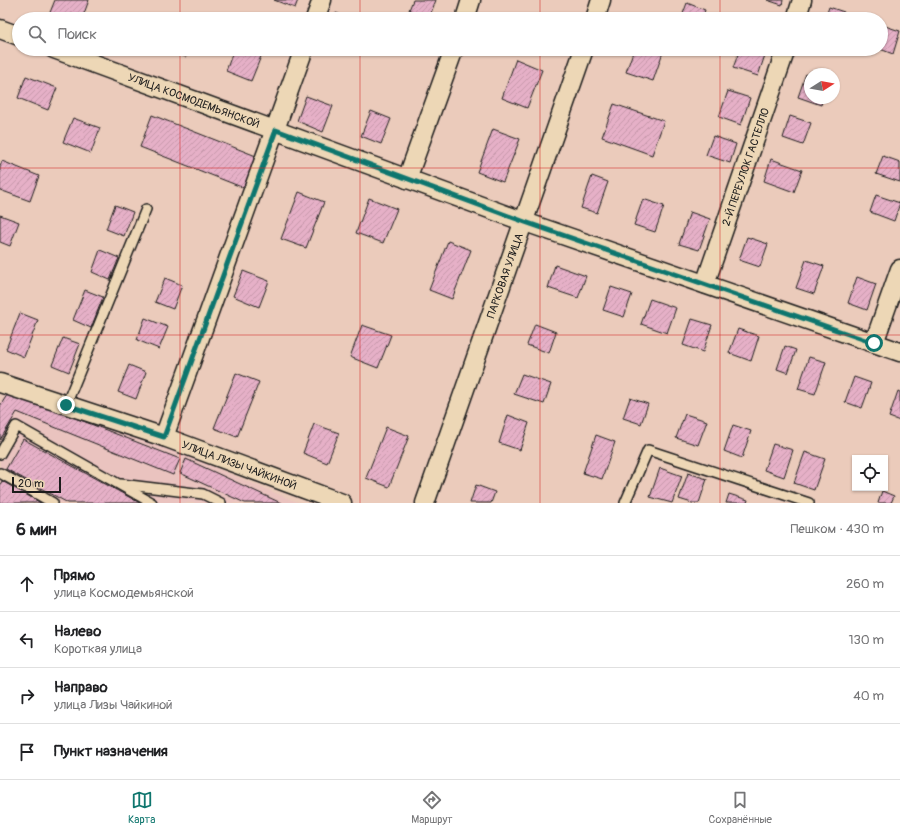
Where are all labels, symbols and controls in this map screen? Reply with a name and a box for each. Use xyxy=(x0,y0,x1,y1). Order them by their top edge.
search box xyxy=(12,12,888,56)
icon: search xyxy=(26,23,48,45)
text: Поиск xyxy=(58,25,97,44)
north arrow xyxy=(804,68,840,104)
street label: УЛИЦА КОСМОДЕМЬЯНСКОЙ xyxy=(126,71,262,131)
street label: 2-Й ПЕРЕУЛОК ГАСТЕЛЛО xyxy=(720,106,772,227)
street label: ПАРКОВАЯ УЛИЦА xyxy=(484,231,526,320)
route start xyxy=(865,334,883,352)
route end xyxy=(57,396,75,414)
street label: УЛИЦА ЛИЗЫ ЧАЙКИНОЙ xyxy=(180,438,299,493)
map controls xyxy=(852,455,888,491)
button: locate xyxy=(852,455,888,491)
scale bar xyxy=(12,475,61,494)
text: 20 m xyxy=(18,477,44,490)
text: 6 мин xyxy=(16,519,57,540)
text: Пешком · 430 m xyxy=(790,521,884,537)
text: Прямо xyxy=(54,566,95,585)
icon: ahead xyxy=(16,573,38,595)
text: 260 m xyxy=(846,576,884,592)
text: улица Космодемьянской xyxy=(54,585,194,601)
text: Налево xyxy=(54,622,101,641)
icon: left xyxy=(16,629,38,651)
text: 130 m xyxy=(848,632,884,648)
text: Короткая улица xyxy=(54,641,142,657)
text: Направо xyxy=(54,678,108,697)
icon: right xyxy=(16,685,38,707)
text: 40 m xyxy=(853,688,884,704)
text: улица Лизы Чайкиной xyxy=(54,697,173,713)
icon: arrive xyxy=(16,741,38,763)
text: Пункт назначения xyxy=(54,742,168,761)
tab: Карта xyxy=(128,789,155,826)
tab: Маршрут xyxy=(411,789,453,826)
tab: Сохранённые xyxy=(709,789,772,826)

